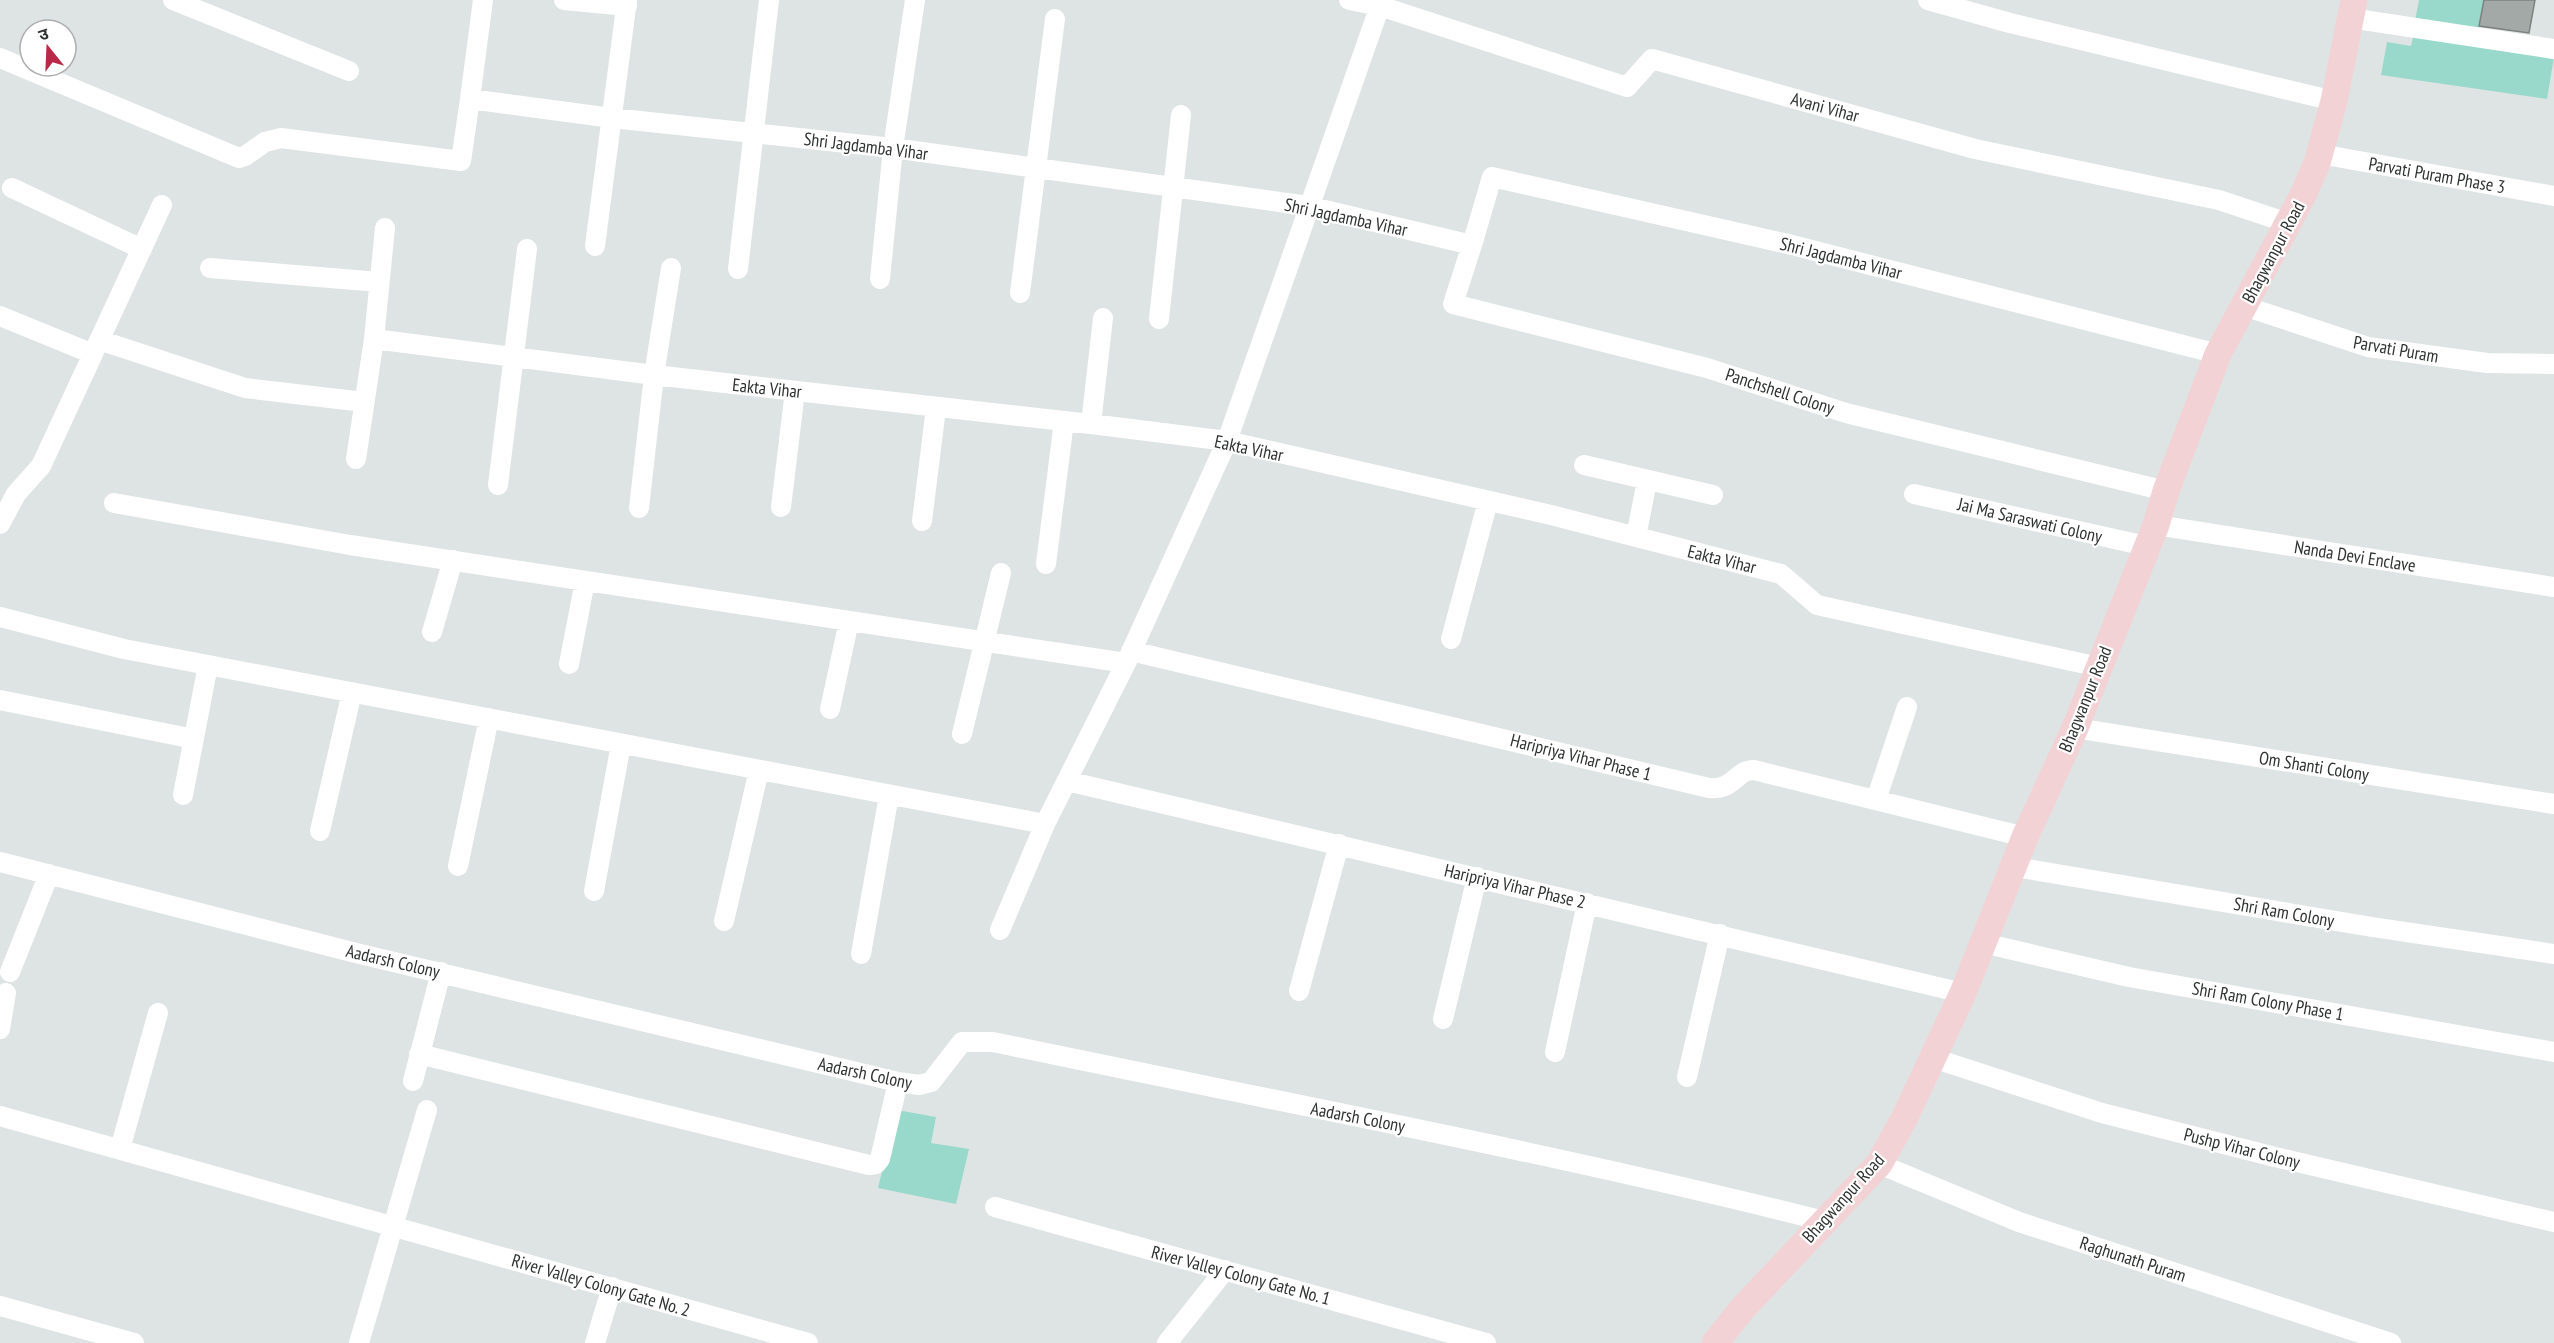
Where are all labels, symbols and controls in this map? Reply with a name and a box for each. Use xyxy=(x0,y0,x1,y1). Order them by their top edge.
north arrow xyxy=(18,18,78,78)
text: उ xyxy=(36,23,52,45)
street label: Avani Vihar xyxy=(1788,87,1862,127)
street label: Shri Jagdamba Vihar xyxy=(803,127,929,165)
street label: Parvati Puram Phase 3 xyxy=(2367,152,2507,198)
street label: Shri Jagdamba Vihar xyxy=(1282,193,1410,241)
street label: Bhagwanpur Road xyxy=(2237,197,2309,307)
street label: Shri Jagdamba Vihar xyxy=(1778,232,1904,284)
street label: Parvati Puram xyxy=(2352,330,2440,368)
street label: Panchshell Colony xyxy=(1723,363,1837,419)
street label: Eakta Vihar xyxy=(731,373,803,403)
street label: Eakta Vihar xyxy=(1213,430,1286,467)
street label: Jai Ma Saraswati Colony xyxy=(1955,492,2105,548)
street label: Nanda Devi Enclave xyxy=(2293,535,2417,577)
street label: Eakta Vihar xyxy=(1685,539,1759,579)
street label: Bhagwanpur Road xyxy=(2053,643,2117,755)
street label: Haripriya Vihar Phase 1 xyxy=(1508,728,1654,786)
street label: Om Shanti Colony xyxy=(2257,746,2371,786)
street label: Haripriya Vihar Phase 2 xyxy=(1442,859,1588,913)
street label: Shri Ram Colony xyxy=(2232,892,2336,932)
street label: Aadarsh Colony xyxy=(344,939,442,983)
street label: Shri Ram Colony Phase 1 xyxy=(2190,976,2346,1026)
street label: Aadarsh Colony xyxy=(816,1052,914,1094)
street label: Aadarsh Colony xyxy=(1309,1097,1407,1137)
street label: Pushp Vihar Colony xyxy=(2182,1122,2303,1174)
street label: Bhagwanpur Road xyxy=(1797,1149,1889,1247)
street label: Raghunath Puram xyxy=(2077,1231,2189,1287)
street label: River Valley Colony Gate No. 1 xyxy=(1149,1240,1333,1310)
street label: River Valley Colony Gate No. 2 xyxy=(509,1249,693,1321)

